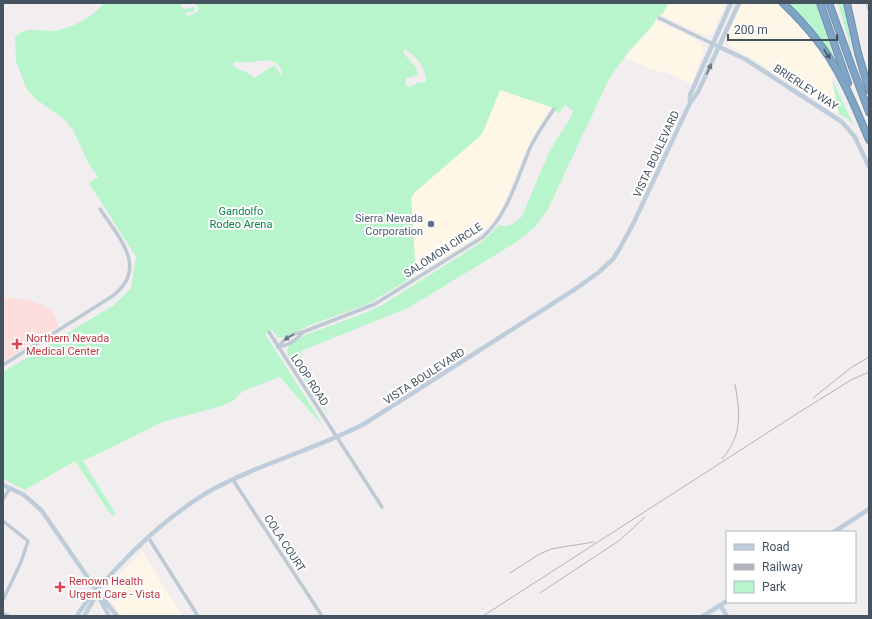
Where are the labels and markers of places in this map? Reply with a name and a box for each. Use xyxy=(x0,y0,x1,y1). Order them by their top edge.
place label: Sierra Nevada Corporation xyxy=(355,212,423,238)
marker: Sierra Nevada Corporation xyxy=(426,219,436,229)
place label: Northern Nevada Medical Center xyxy=(26,332,109,358)
marker: Northern Nevada Medical Center xyxy=(11,338,23,350)
place label: Renown Health Urgent Care - Vista xyxy=(69,575,160,601)
marker: Renown Health Urgent Care - Vista xyxy=(54,581,66,593)

